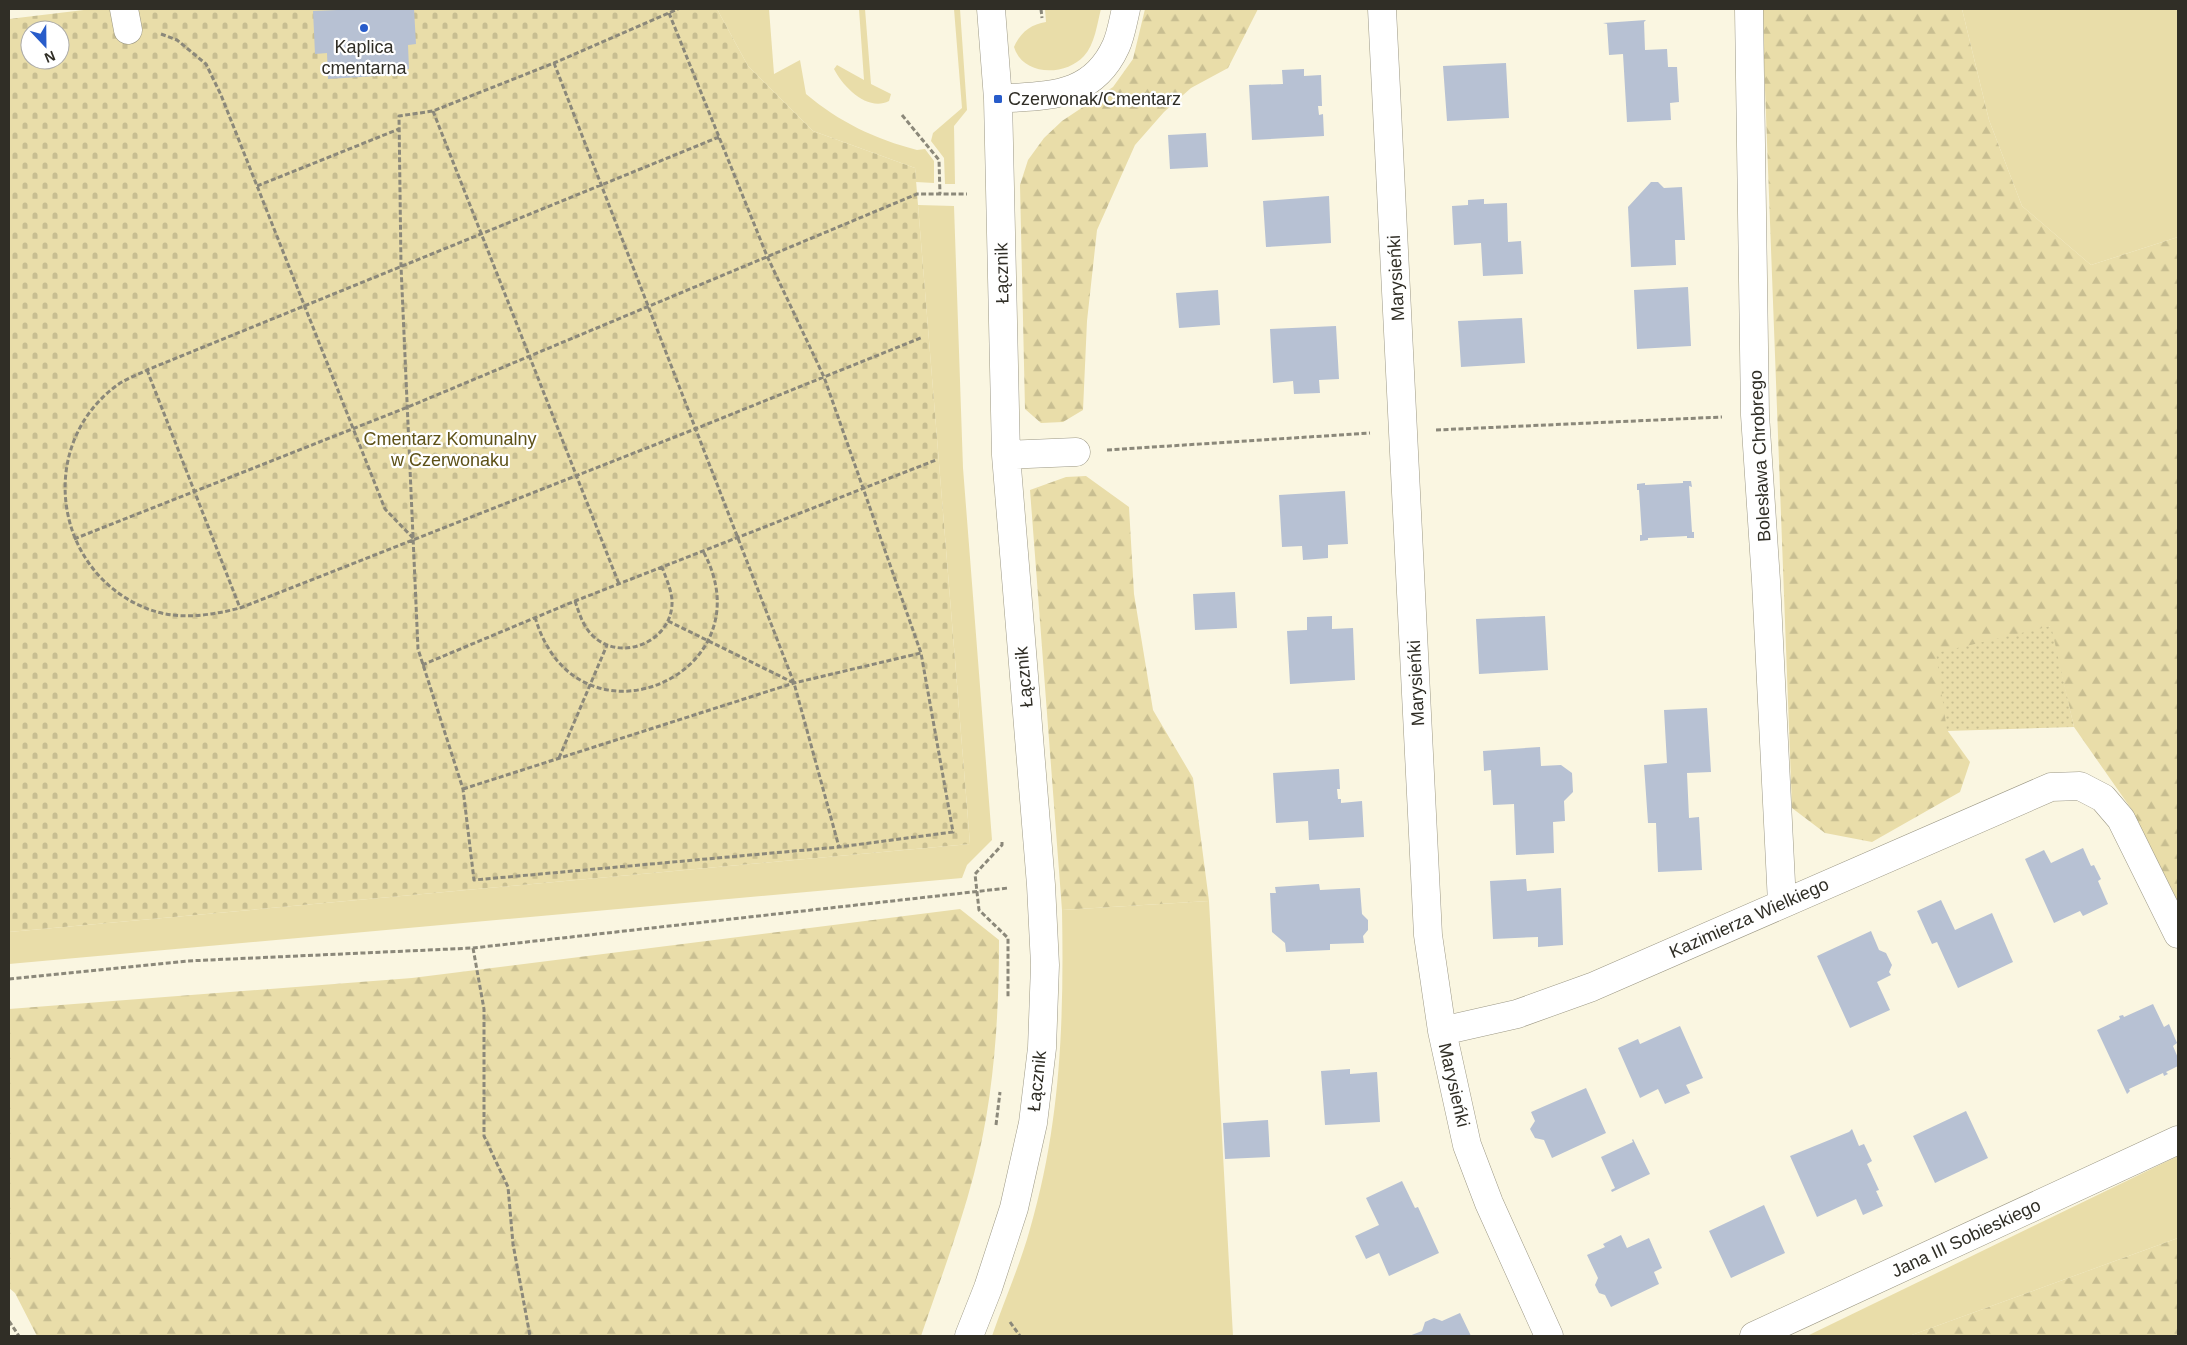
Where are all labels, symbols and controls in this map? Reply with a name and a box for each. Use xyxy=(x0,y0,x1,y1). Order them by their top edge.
north arrow xyxy=(20,20,70,70)
marker: Kaplica cmentarna xyxy=(358,22,370,34)
place label: Kaplica cmentarna xyxy=(321,37,408,78)
text: N xyxy=(42,48,58,66)
place label: Czerwonak/Cmentarz xyxy=(1008,89,1181,109)
marker: Czerwonak/Cmentarz xyxy=(992,93,1004,105)
street label: Marysieńki xyxy=(1384,235,1408,321)
street label: Łącznik xyxy=(991,241,1013,304)
street label: Bolesława Chrobrego xyxy=(1746,370,1774,542)
park label: Cmentarz Komunalny w Czerwonaku xyxy=(363,429,537,470)
street label: Marysieńki xyxy=(1404,640,1428,726)
street label: Łącznik xyxy=(1011,645,1037,708)
street label: Kazimierza Wielkiego xyxy=(1666,874,1832,962)
street label: Marysieńki xyxy=(1435,1041,1473,1129)
street label: Łącznik xyxy=(1024,1049,1050,1112)
street label: Jana III Sobieskiego xyxy=(1888,1195,2044,1281)

